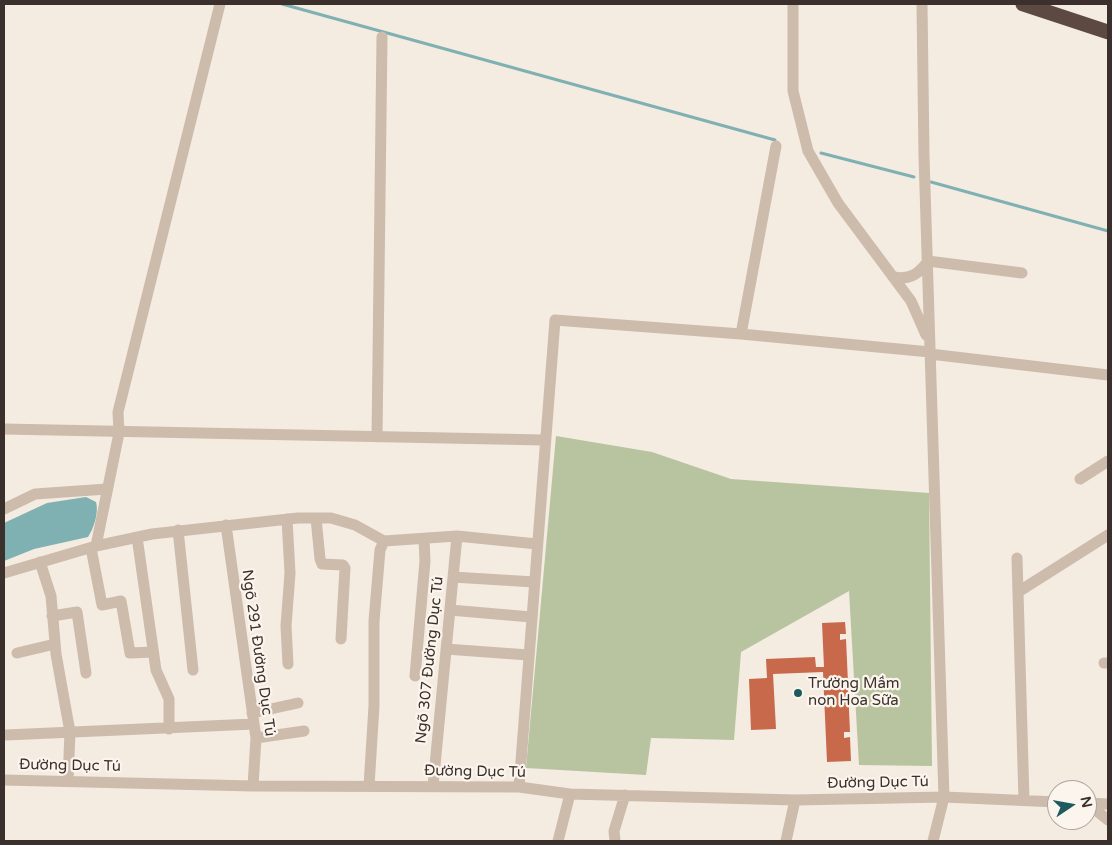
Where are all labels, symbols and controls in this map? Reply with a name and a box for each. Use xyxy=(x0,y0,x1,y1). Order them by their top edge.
street label: Ngõ 291 Đường Dục Tú xyxy=(237,568,279,738)
street label: Ngõ 307 Đường Dục Tú xyxy=(412,575,448,745)
place label: Trường Mầm non Hoa Sữa xyxy=(808,675,900,710)
marker: Trường Mầm non Hoa Sữa xyxy=(792,687,804,699)
street label: Đường Dục Tú xyxy=(19,756,121,776)
street label: Đường Dục Tú xyxy=(424,762,526,782)
street label: Đường Dục Tú xyxy=(827,773,929,793)
north arrow xyxy=(1047,780,1097,830)
text: N xyxy=(1077,795,1096,809)

